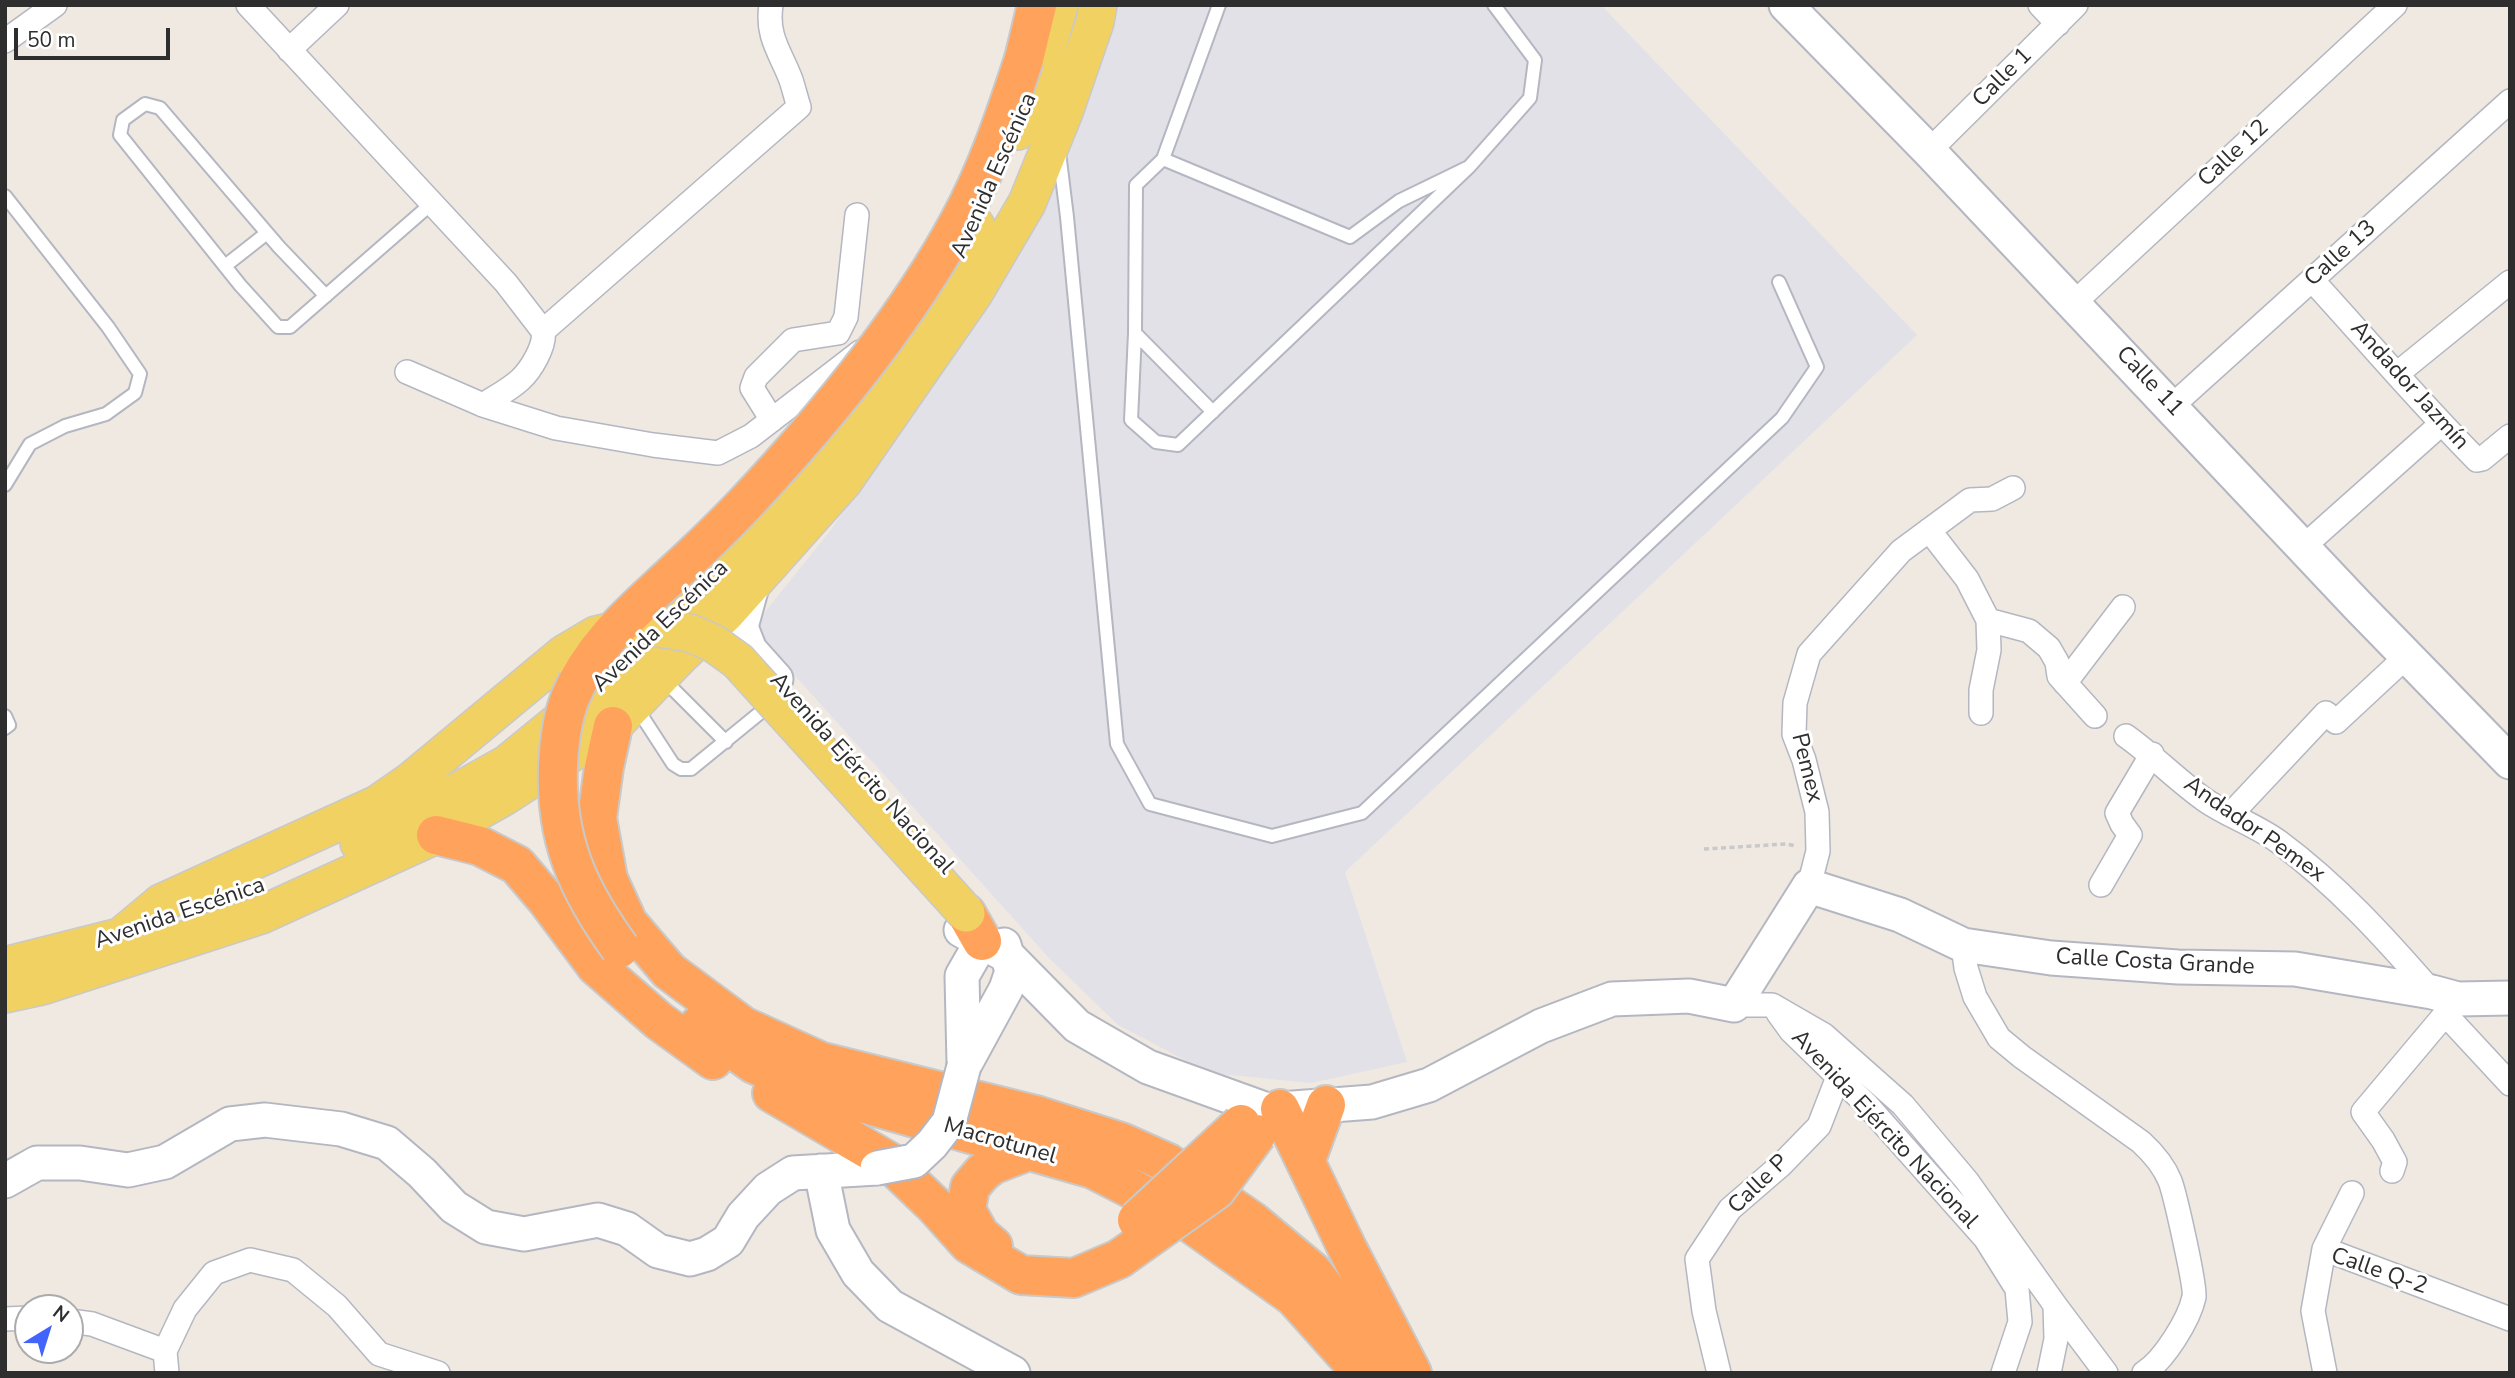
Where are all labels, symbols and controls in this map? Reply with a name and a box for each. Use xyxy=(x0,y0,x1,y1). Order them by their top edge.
scale bar xyxy=(18,14,173,58)
text: 50 m xyxy=(27,26,76,54)
street label: Calle 1 xyxy=(1968,43,2038,113)
street label: Avenida Escénica xyxy=(946,89,1044,263)
street label: Calle 12 xyxy=(2193,114,2275,194)
street label: Calle 13 xyxy=(2300,215,2382,293)
street label: Andador Jazmín xyxy=(2344,316,2474,456)
street label: Calle 11 xyxy=(2109,341,2189,423)
street label: Avenida Escénica xyxy=(587,555,735,699)
street label: Avenida Ejército Nacional xyxy=(763,667,959,881)
street label: Pemex xyxy=(1784,731,1828,805)
street label: Andador Pemex xyxy=(2178,771,2330,889)
street label: Avenida Escénica xyxy=(91,872,269,956)
street label: Calle Costa Grande xyxy=(2055,944,2255,982)
street label: Avenida Ejército Nacional xyxy=(1785,1025,1983,1235)
street label: Macrotunel xyxy=(940,1113,1060,1171)
street label: Calle P xyxy=(1723,1150,1795,1220)
street label: Calle Q-2 xyxy=(2327,1243,2431,1301)
north arrow xyxy=(14,1294,84,1364)
text: N xyxy=(47,1299,74,1329)

